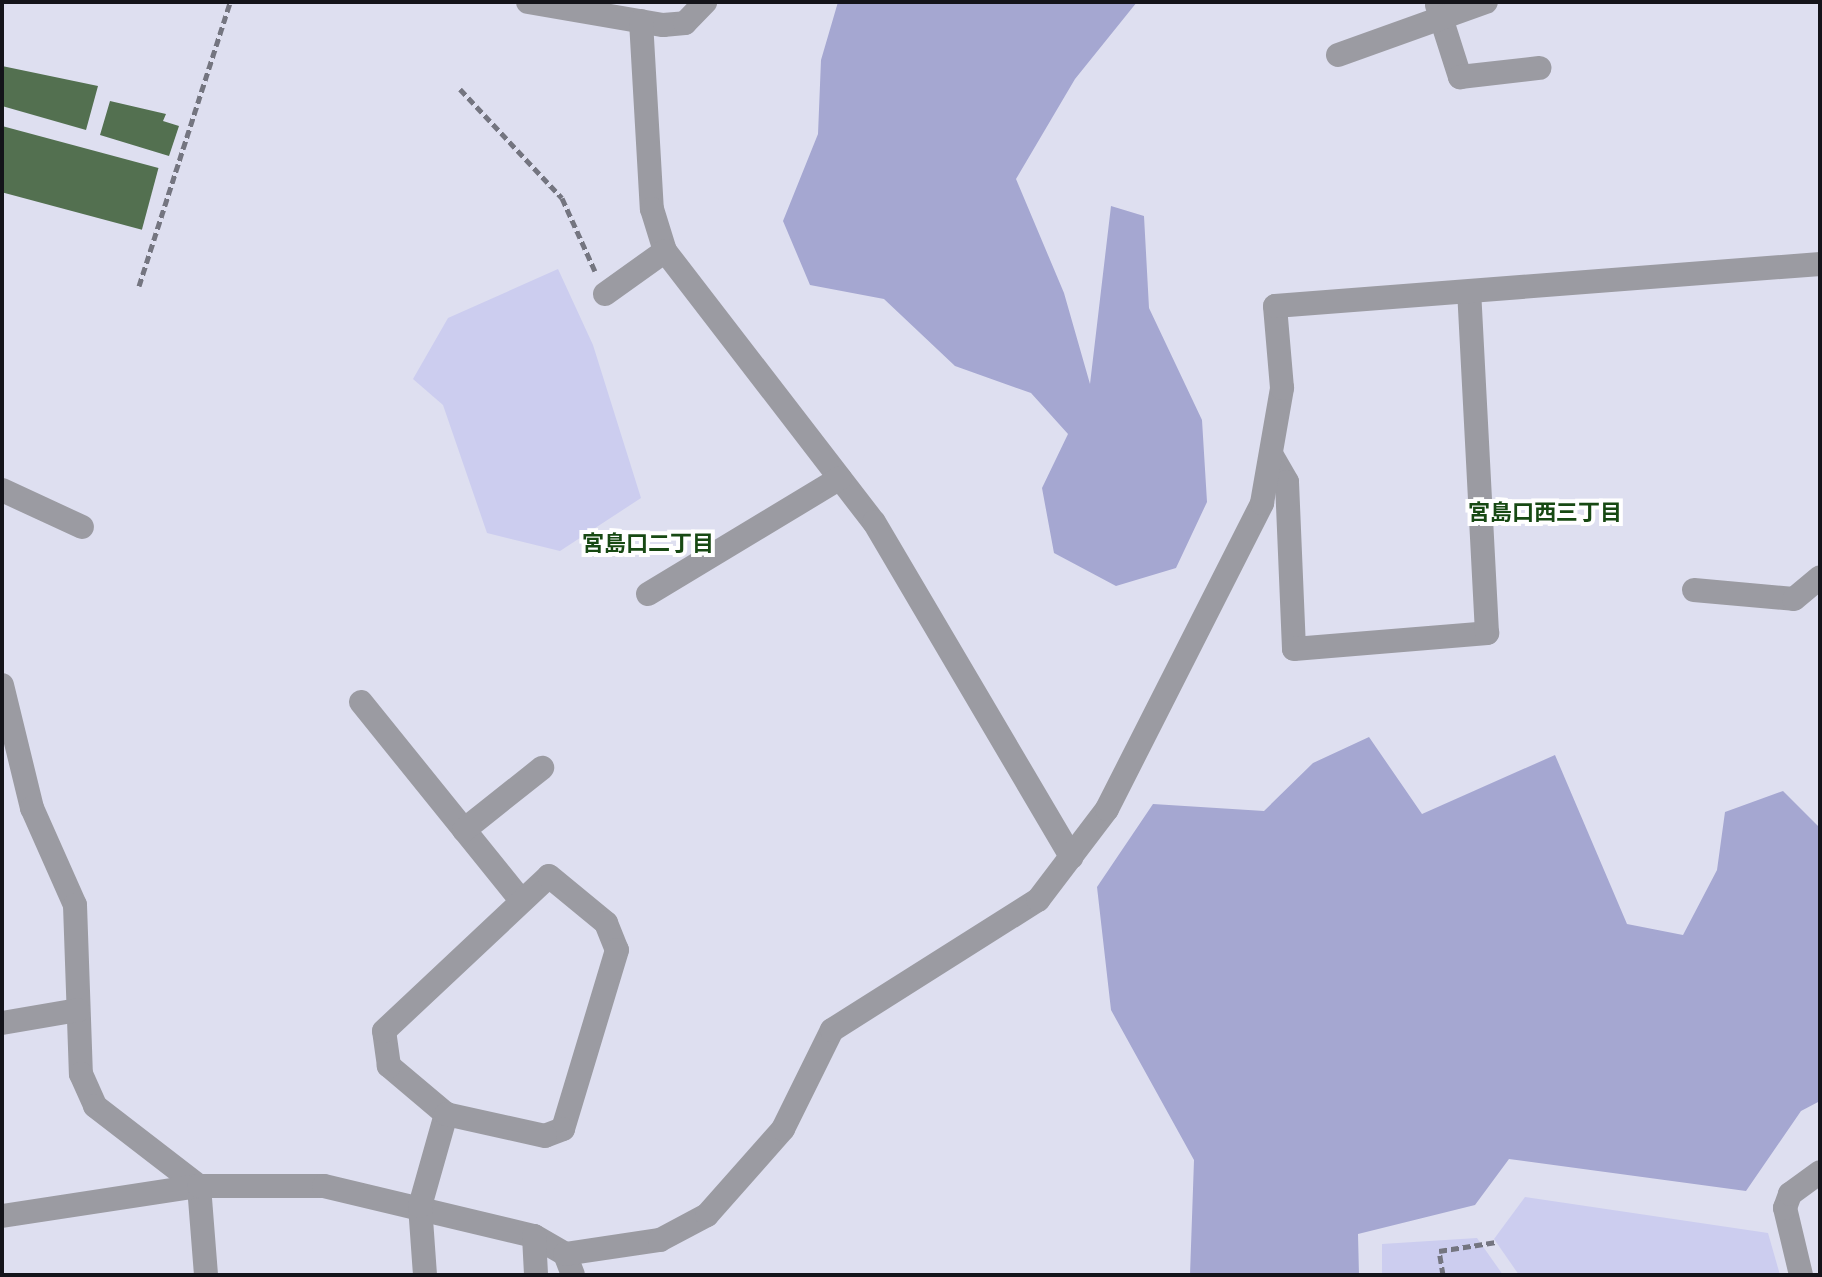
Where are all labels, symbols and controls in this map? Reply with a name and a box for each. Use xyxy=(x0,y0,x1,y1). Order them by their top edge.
district label: 宮島口西三丁目 xyxy=(1468,499,1622,525)
district label: 宮島口二丁目 xyxy=(582,530,714,556)

